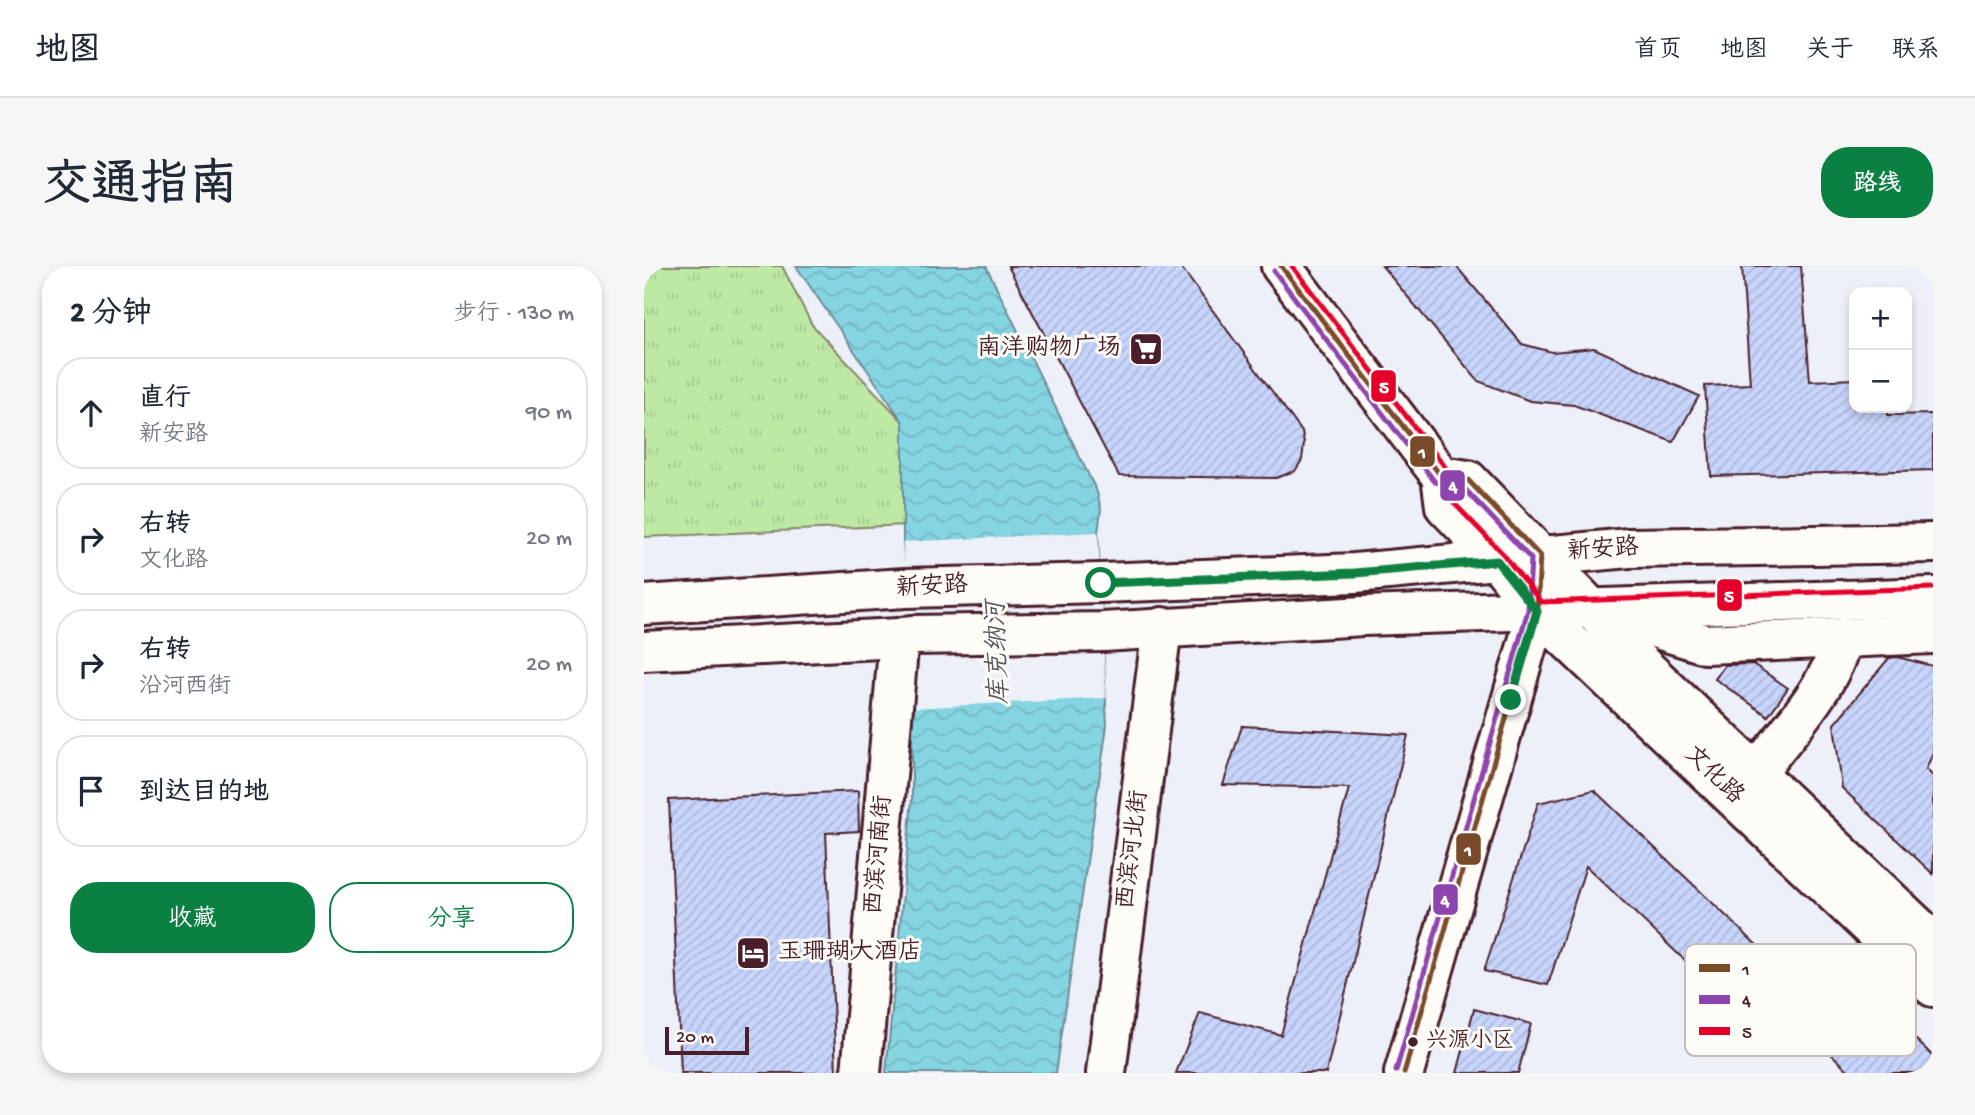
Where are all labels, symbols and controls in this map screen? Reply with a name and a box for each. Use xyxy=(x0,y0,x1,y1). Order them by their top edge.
text: 地图 xyxy=(35,34,101,72)
text: 首页 xyxy=(1634,37,1682,66)
text: 地图 xyxy=(1720,37,1768,66)
text: 关于 xyxy=(1806,37,1854,66)
text: 联系 xyxy=(1892,37,1940,66)
button: 路线 xyxy=(1821,147,1933,218)
text: 交通指南 xyxy=(42,160,238,218)
map controls xyxy=(1849,287,1912,413)
button: + xyxy=(1849,287,1912,350)
text: 2 分钟 xyxy=(70,298,152,333)
text: 步行 · 130 m xyxy=(454,301,574,328)
supermarket icon: 南洋购物广场 xyxy=(1127,330,1165,368)
place label: 南洋购物广场 xyxy=(977,334,1121,364)
button: − xyxy=(1849,350,1912,413)
line badge: 5 xyxy=(1370,369,1397,403)
text: 5 xyxy=(1379,378,1389,401)
text: 直行 xyxy=(139,385,191,416)
icon: ahead xyxy=(72,394,110,432)
text: 90 m xyxy=(526,400,572,427)
text: 新安路 xyxy=(139,422,208,449)
line badge: 1 xyxy=(1409,435,1436,468)
text: 1 xyxy=(1417,443,1426,466)
line badge: 4 xyxy=(1439,469,1466,502)
text: 4 xyxy=(1448,477,1459,500)
text: 右转 xyxy=(139,511,191,542)
icon: right xyxy=(72,520,110,558)
text: 20 m xyxy=(526,526,572,553)
street label: 新安路 xyxy=(1566,532,1640,568)
text: 文化路 xyxy=(139,548,208,575)
route start xyxy=(1085,567,1116,598)
street label: 新安路 xyxy=(895,570,969,604)
line badge: 5 xyxy=(1716,578,1743,612)
text: 5 xyxy=(1724,587,1734,610)
water label: 库克纳河 xyxy=(981,597,1017,706)
text: 右转 xyxy=(139,637,191,668)
icon: right xyxy=(72,646,110,684)
text: 20 m xyxy=(526,652,572,679)
text: 沿河西街 xyxy=(139,674,231,701)
route end xyxy=(1495,684,1526,715)
street label: 文化路 xyxy=(1677,739,1750,811)
icon: arrive xyxy=(72,772,110,810)
text: 到达目的地 xyxy=(139,779,269,810)
street label: 西滨河北街 xyxy=(1111,789,1156,911)
street label: 西滨河南街 xyxy=(859,794,900,916)
line badge: 1 xyxy=(1455,832,1482,866)
text: 1 xyxy=(1463,841,1472,864)
button: 收藏 xyxy=(70,882,315,953)
button: 分享 xyxy=(329,882,574,953)
line badge: 4 xyxy=(1432,883,1459,916)
text: 4 xyxy=(1440,891,1451,914)
hotel icon: 玉珊瑚大酒店 xyxy=(734,934,772,972)
place label: 玉珊瑚大酒店 xyxy=(778,938,922,968)
legend xyxy=(1685,944,1916,1056)
text: 1 xyxy=(1741,960,1750,983)
text: 4 xyxy=(1742,991,1751,1014)
text: 5 xyxy=(1742,1023,1752,1046)
scale bar xyxy=(665,1024,749,1056)
text: 20 m xyxy=(676,1027,714,1050)
place label: 兴源小区 xyxy=(1426,1028,1514,1055)
marker: 兴源小区 xyxy=(1406,1035,1420,1049)

